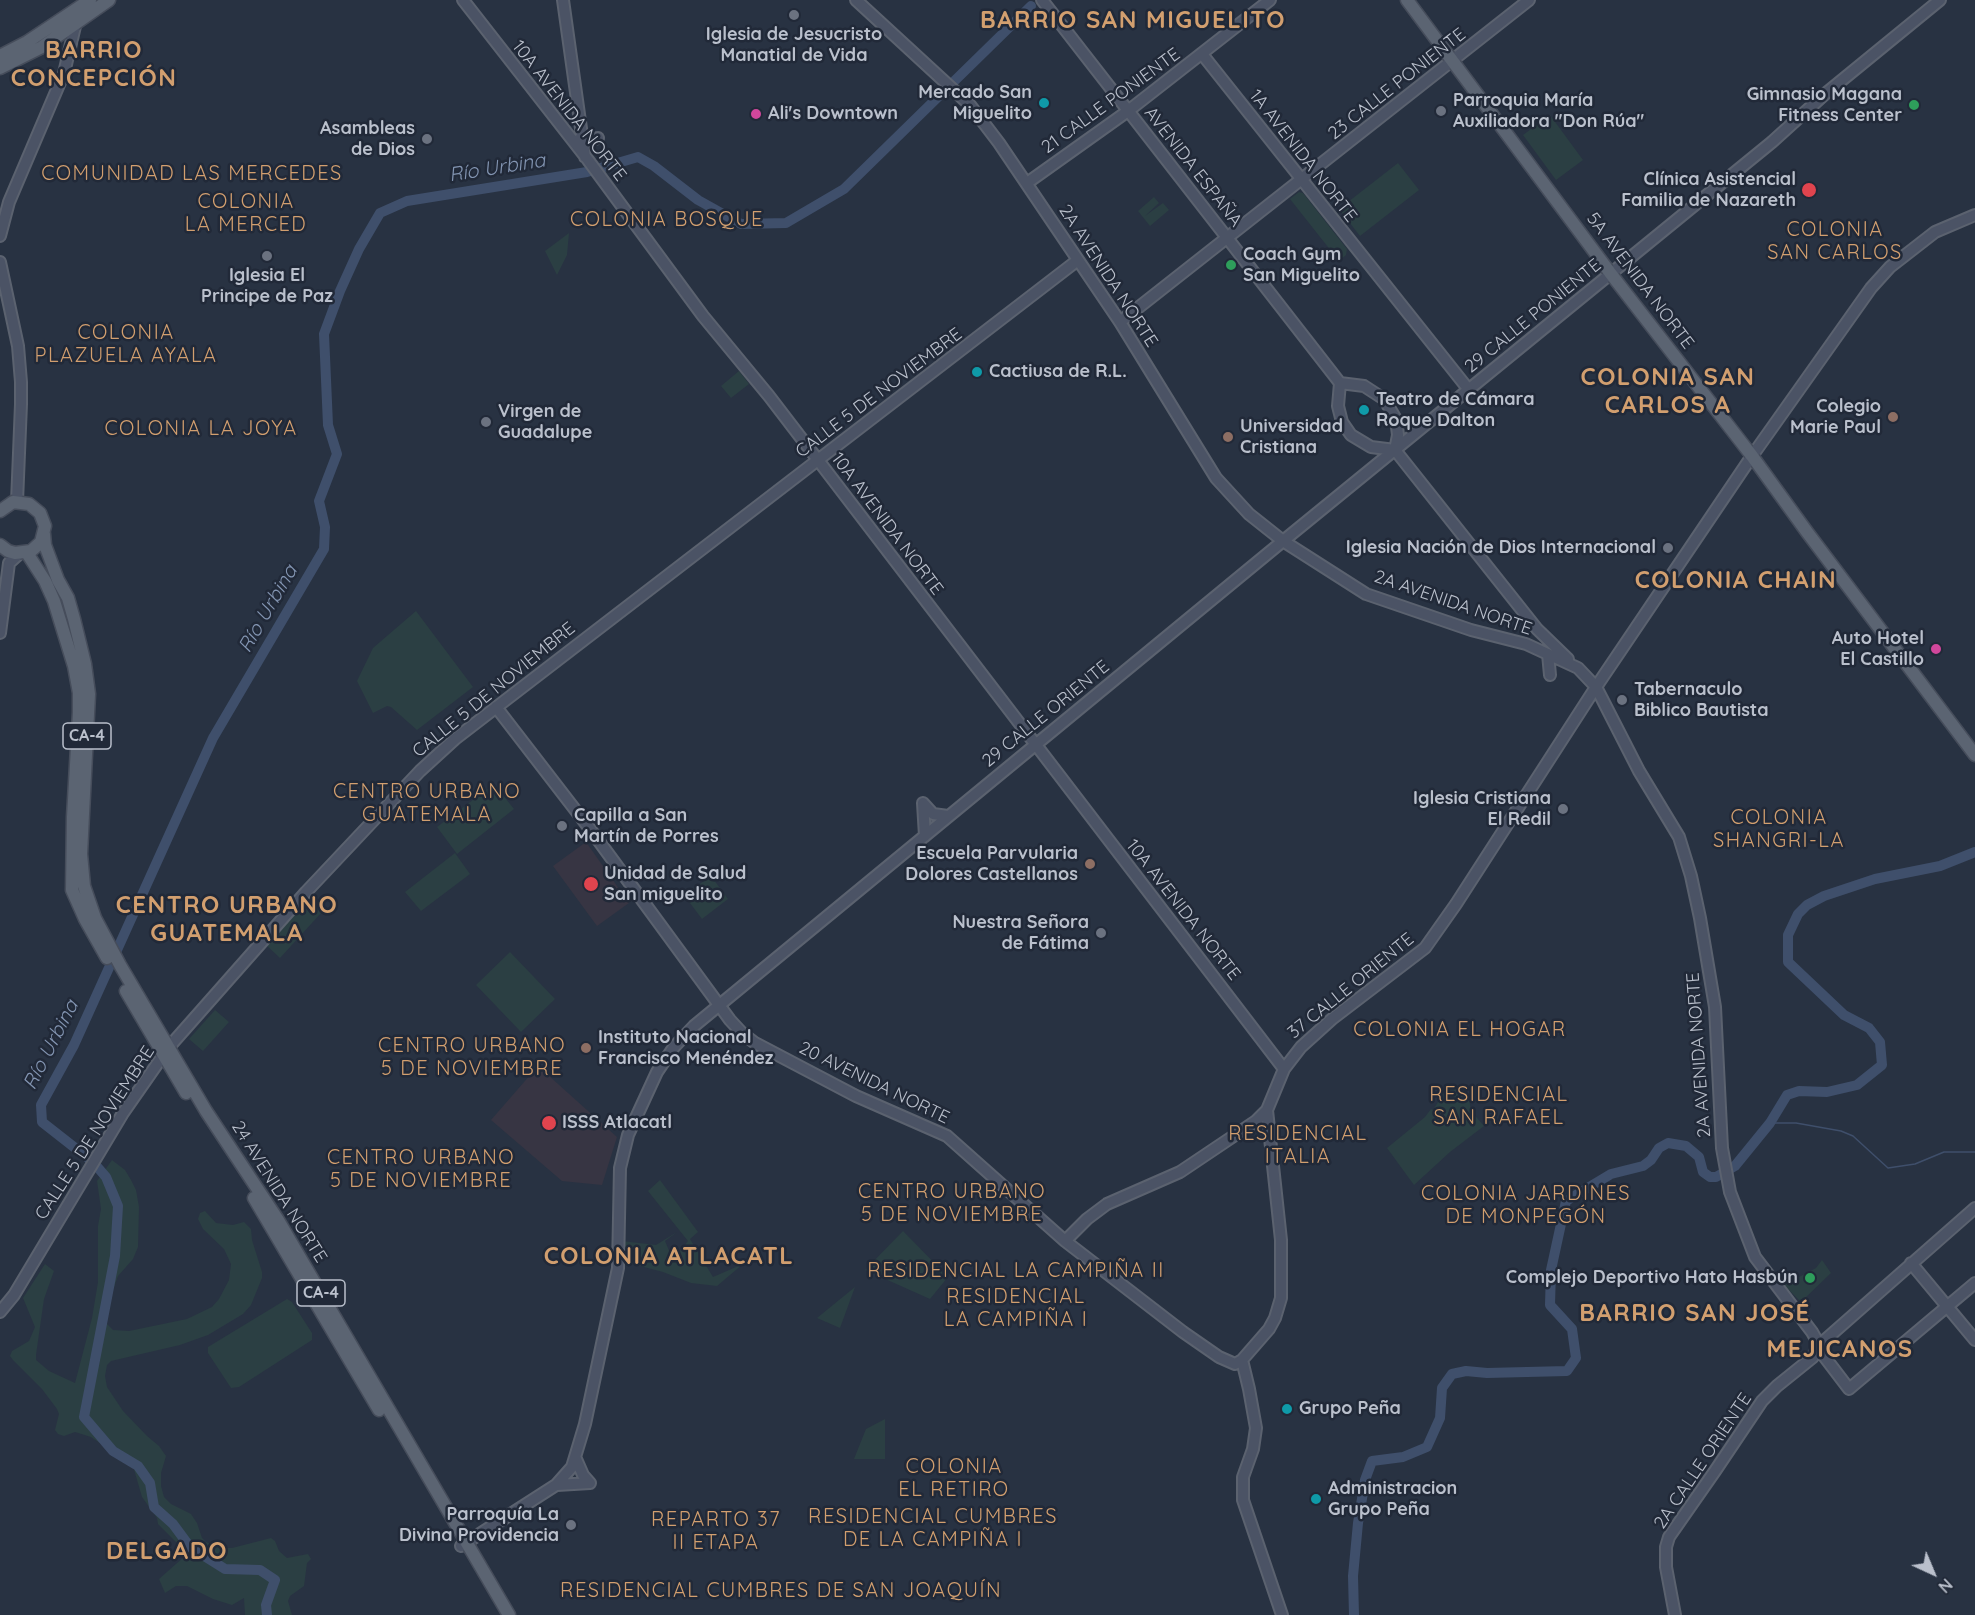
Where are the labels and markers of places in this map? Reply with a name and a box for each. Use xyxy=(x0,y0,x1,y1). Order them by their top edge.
marker: Iglesia de Jesucristo Manatial de Vida xyxy=(787,8,801,22)
place label: Iglesia de Jesucristo Manatial de Vida xyxy=(706,24,882,66)
place label: Mercado San Miguelito xyxy=(918,82,1032,124)
place label: Gimnasio Magana Fitness Center xyxy=(1747,84,1902,127)
place label: Parroquia María Auxiliadora "Don Rúa" xyxy=(1453,90,1644,132)
marker: Mercado San Miguelito xyxy=(1037,96,1051,110)
marker: Gimnasio Magana Fitness Center xyxy=(1907,98,1921,112)
place label: Ali's Downtown xyxy=(768,103,898,125)
marker: Parroquia María Auxiliadora "Don Rúa" xyxy=(1434,104,1448,118)
marker: Ali's Downtown xyxy=(749,107,763,121)
place label: Asambleas de Dios xyxy=(320,118,415,160)
marker: Asambleas de Dios xyxy=(420,132,434,146)
place label: Clínica Asistencial Familia de Nazareth xyxy=(1621,169,1796,212)
marker: Clínica Asistencial Familia de Nazareth xyxy=(1800,181,1818,199)
place label: Coach Gym San Miguelito xyxy=(1243,244,1360,286)
marker: Iglesia El Principe de Paz xyxy=(260,249,274,263)
marker: Coach Gym San Miguelito xyxy=(1224,258,1238,272)
place label: Iglesia El Principe de Paz xyxy=(201,265,333,308)
place label: Cactiusa de R.L. xyxy=(989,361,1127,383)
marker: Cactiusa de R.L. xyxy=(970,365,984,379)
place label: Teatro de Cámara Roque Dalton xyxy=(1376,389,1535,432)
place label: Colegio Marie Paul xyxy=(1790,396,1881,438)
place label: Virgen de Guadalupe xyxy=(498,401,592,444)
marker: Teatro de Cámara Roque Dalton xyxy=(1357,403,1371,417)
marker: Colegio Marie Paul xyxy=(1886,410,1900,424)
marker: Virgen de Guadalupe xyxy=(479,415,493,429)
place label: Universidad Cristiana xyxy=(1240,416,1343,458)
marker: Universidad Cristiana xyxy=(1221,430,1235,444)
place label: Iglesia Nación de Dios Internacional xyxy=(1346,537,1656,559)
marker: Iglesia Nación de Dios Internacional xyxy=(1661,541,1675,555)
place label: Auto Hotel El Castillo xyxy=(1832,628,1924,670)
marker: Auto Hotel El Castillo xyxy=(1929,642,1943,656)
place label: Tabernaculo Biblico Bautista xyxy=(1634,679,1769,722)
marker: Tabernaculo Biblico Bautista xyxy=(1615,693,1629,707)
place label: Iglesia Cristiana El Redil xyxy=(1413,788,1551,830)
marker: Iglesia Cristiana El Redil xyxy=(1556,802,1570,816)
place label: Capilla a San Martín de Porres xyxy=(574,805,719,848)
marker: Capilla a San Martín de Porres xyxy=(555,819,569,833)
place label: Escuela Parvularia Dolores Castellanos xyxy=(905,843,1078,886)
marker: Escuela Parvularia Dolores Castellanos xyxy=(1083,857,1097,871)
place label: Unidad de Salud San miguelito xyxy=(604,863,746,906)
marker: Unidad de Salud San miguelito xyxy=(582,875,600,893)
place label: Nuestra Señora de Fátima xyxy=(952,912,1089,954)
marker: Nuestra Señora de Fátima xyxy=(1094,926,1108,940)
place label: Instituto Nacional Francisco Menéndez xyxy=(598,1027,774,1070)
marker: Instituto Nacional Francisco Menéndez xyxy=(579,1041,593,1055)
place label: ISSS Atlacatl xyxy=(562,1112,672,1134)
marker: ISSS Atlacatl xyxy=(540,1114,558,1132)
place label: Complejo Deportivo Hato Hasbún xyxy=(1506,1267,1798,1289)
marker: Complejo Deportivo Hato Hasbún xyxy=(1803,1271,1817,1285)
place label: Grupo Peña xyxy=(1299,1398,1401,1420)
marker: Grupo Peña xyxy=(1280,1402,1294,1416)
place label: Administracion Grupo Peña xyxy=(1328,1478,1457,1520)
marker: Administracion Grupo Peña xyxy=(1309,1492,1323,1506)
place label: Parroquía La Divina Providencia xyxy=(399,1504,559,1546)
marker: Parroquía La Divina Providencia xyxy=(564,1518,578,1532)

